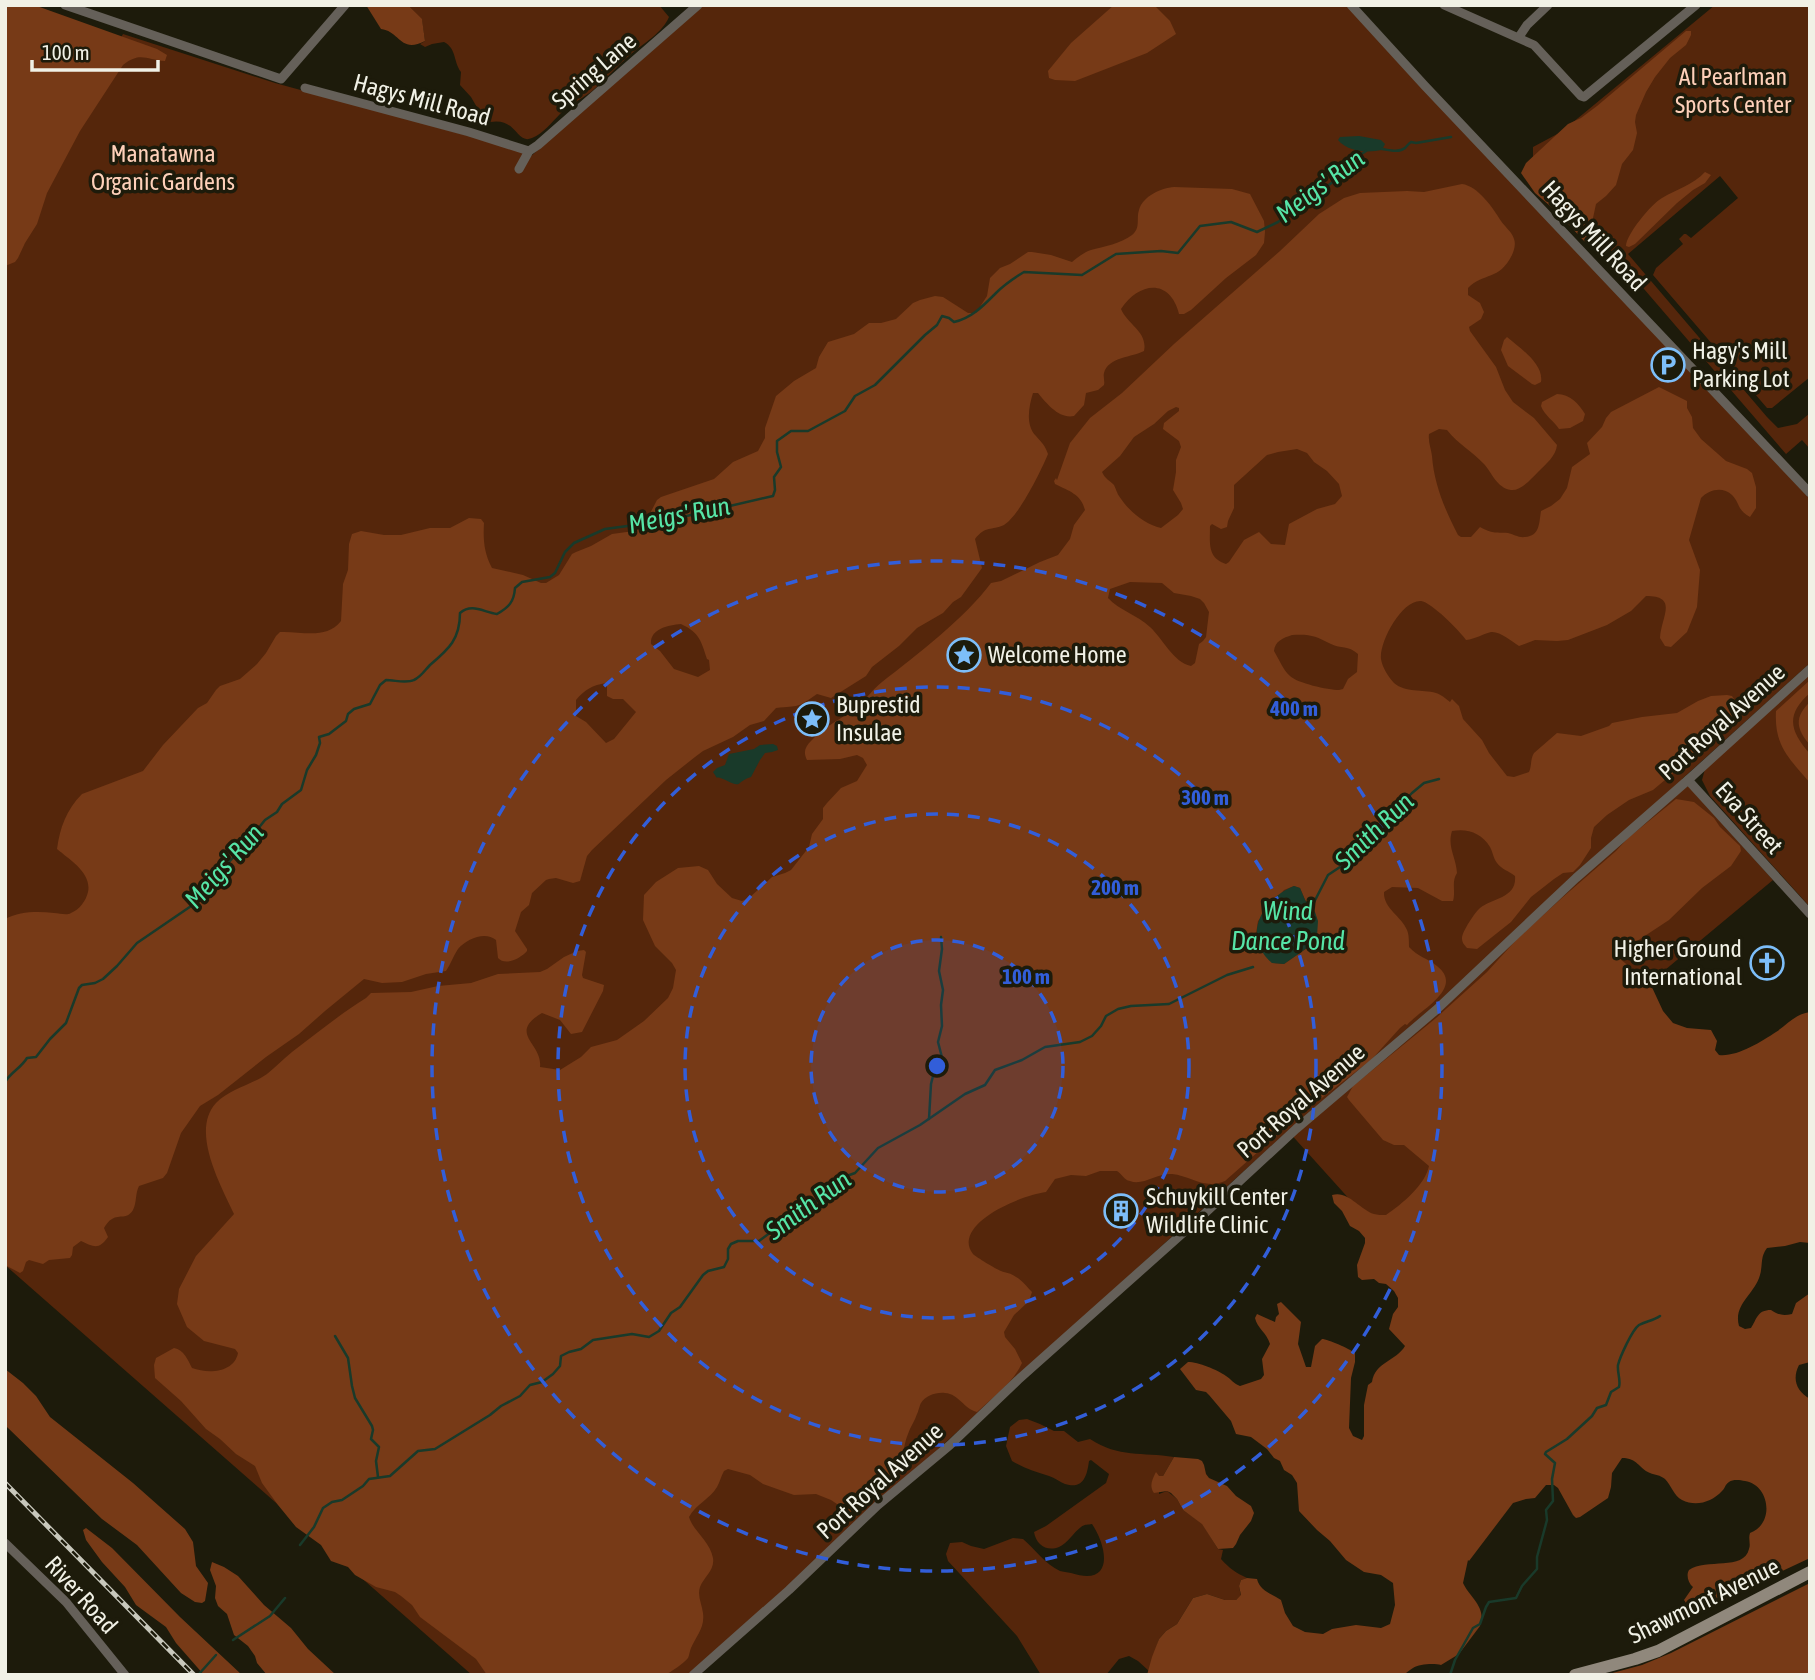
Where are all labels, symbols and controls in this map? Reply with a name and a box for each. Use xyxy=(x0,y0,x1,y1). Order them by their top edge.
street label: Spring Lane xyxy=(546,27,641,114)
scale bar xyxy=(32,28,158,72)
text: 100 m xyxy=(42,40,90,64)
park label: Al Pearlman Sports Center xyxy=(1675,63,1792,118)
street label: Hagys Mill Road xyxy=(351,68,493,131)
park label: Manatawna Organic Gardens xyxy=(91,140,235,195)
water label: Meigs' Run xyxy=(1270,143,1370,229)
street label: Hagys Mill Road xyxy=(1537,175,1652,296)
place label: Hagy's Mill Parking Lot xyxy=(1692,337,1790,392)
parking icon: Hagy's Mill Parking Lot xyxy=(1649,346,1687,384)
water label: Meigs' Run xyxy=(626,490,733,540)
place icon: Welcome Home xyxy=(945,636,983,674)
place label: Welcome Home xyxy=(988,641,1127,668)
street label: Port Royal Avenue xyxy=(1653,658,1790,785)
place label: Buprestid Insulae xyxy=(836,691,921,746)
text: 400 m xyxy=(1269,696,1318,720)
place icon: Buprestid Insulae xyxy=(793,700,831,738)
street label: Eva Street xyxy=(1710,776,1789,859)
text: 300 m xyxy=(1181,785,1229,809)
water label: Smith Run xyxy=(1328,786,1420,876)
water label: Meigs' Run xyxy=(179,818,270,914)
text: 200 m xyxy=(1091,875,1139,899)
water label: Wind Dance Pond xyxy=(1231,896,1345,956)
place label: Higher Ground International xyxy=(1614,935,1743,990)
church icon: Higher Ground International xyxy=(1748,944,1786,982)
text: 100 m xyxy=(1002,964,1050,988)
street label: Port Royal Avenue xyxy=(1232,1038,1370,1163)
centre of rings xyxy=(925,1054,949,1078)
water label: Smith Run xyxy=(759,1164,857,1246)
place label: Schuykill Center Wildlife Clinic xyxy=(1146,1183,1288,1238)
building icon: Schuykill Center Wildlife Clinic xyxy=(1102,1192,1140,1230)
street label: Port Royal Avenue xyxy=(811,1417,948,1544)
street label: River Road xyxy=(40,1551,123,1639)
street label: Shawmont Avenue xyxy=(1624,1552,1783,1649)

